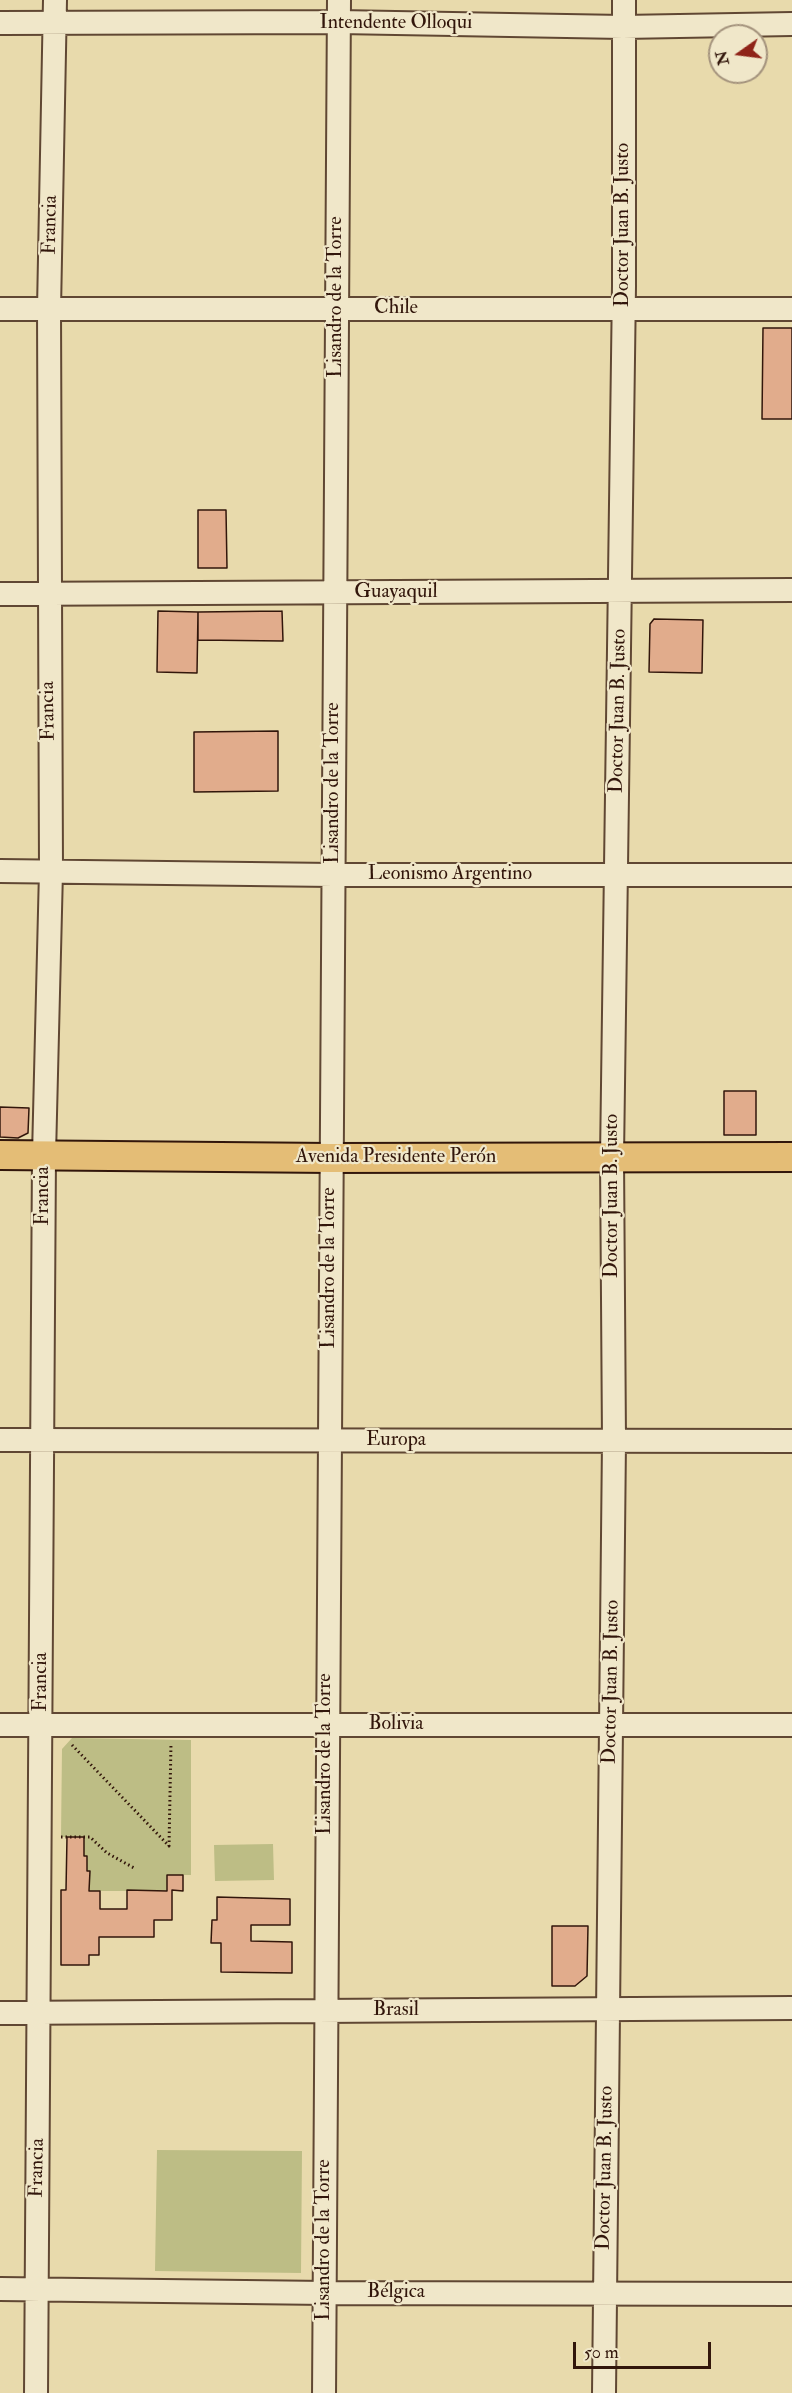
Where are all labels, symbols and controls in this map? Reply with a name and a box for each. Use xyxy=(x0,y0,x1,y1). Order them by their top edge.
street label: Intendente Olloqui xyxy=(320,12,472,36)
north arrow xyxy=(708,24,768,84)
text: N xyxy=(711,49,734,67)
street label: Doctor Juan B. Justo xyxy=(612,143,636,307)
street label: Francia xyxy=(38,195,64,255)
street label: Lisandro de la Torre xyxy=(325,216,349,378)
street label: Chile xyxy=(374,297,418,321)
street label: Guayaquil xyxy=(354,581,438,605)
street label: Doctor Juan B. Justo xyxy=(606,629,632,793)
street label: Francia xyxy=(36,681,62,741)
street label: Lisandro de la Torre xyxy=(322,702,346,864)
street label: Leonismo Argentino xyxy=(368,863,532,887)
street label: Doctor Juan B. Justo xyxy=(601,1114,625,1278)
street label: Avenida Presidente Perón xyxy=(296,1146,496,1170)
street label: Francia xyxy=(32,1166,56,1226)
street label: Lisandro de la Torre xyxy=(318,1187,342,1349)
street label: Europa xyxy=(366,1429,426,1453)
street label: Doctor Juan B. Justo xyxy=(599,1600,625,1764)
street label: Francia xyxy=(30,1652,54,1712)
street label: Lisandro de la Torre xyxy=(314,1673,338,1835)
street label: Bolivia xyxy=(368,1713,424,1737)
street label: Brasil xyxy=(373,1999,419,2023)
street label: Doctor Juan B. Justo xyxy=(593,2086,619,2250)
street label: Francia xyxy=(25,2138,51,2198)
street label: Lisandro de la Torre xyxy=(313,2159,337,2321)
street label: Bélgica xyxy=(367,2281,425,2305)
scale bar xyxy=(576,2330,714,2368)
text: 50 m xyxy=(584,2341,619,2364)

